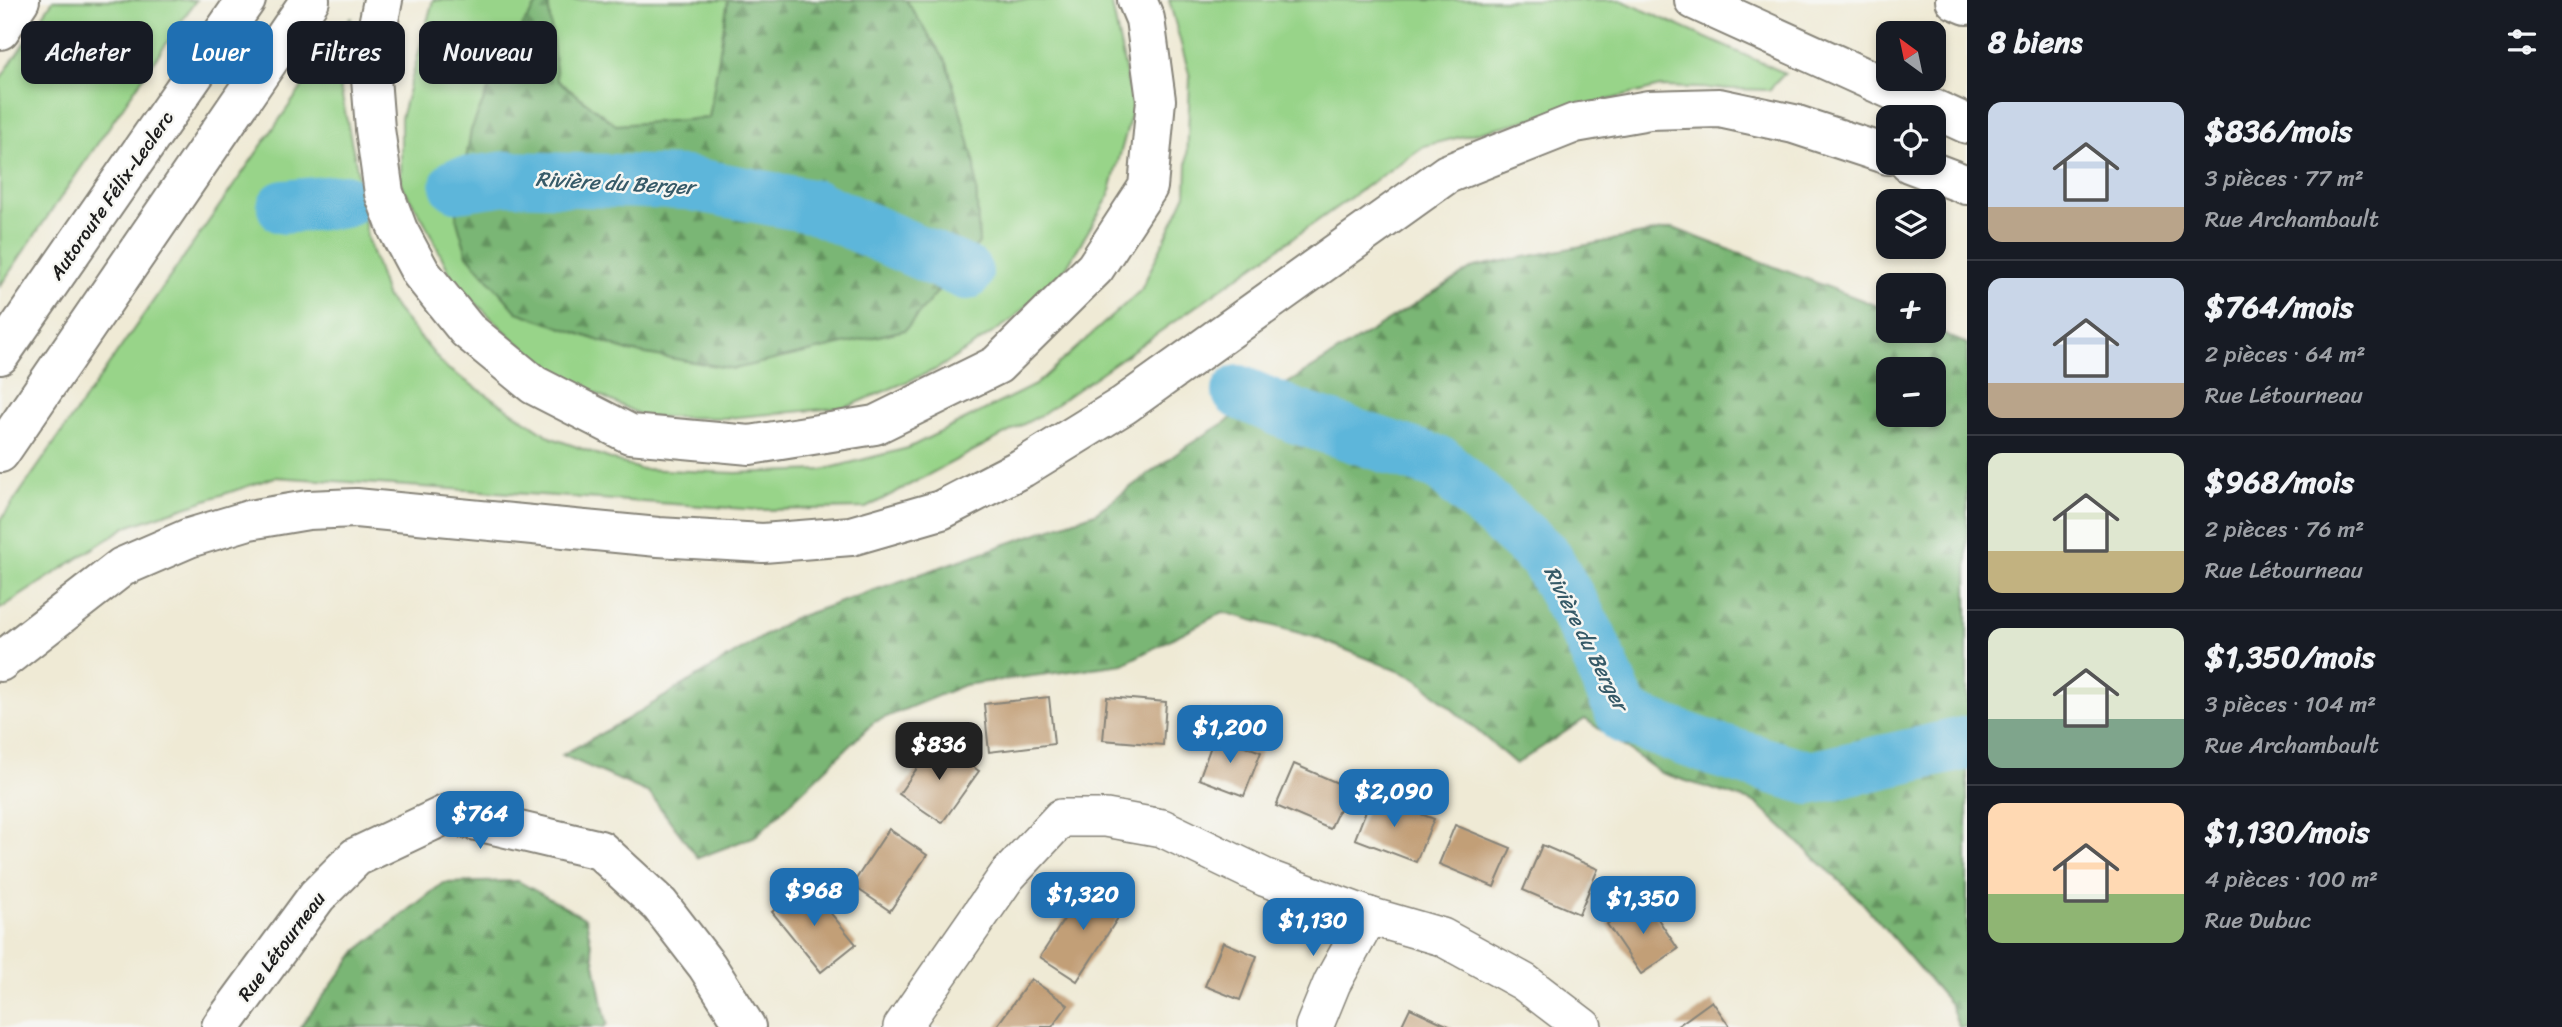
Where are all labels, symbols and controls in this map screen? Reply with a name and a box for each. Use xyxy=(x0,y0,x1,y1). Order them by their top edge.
text: 8 biens xyxy=(1988,15,2083,69)
chip: Acheter xyxy=(21,21,153,84)
chip: Louer xyxy=(167,21,273,84)
chip: Filtres xyxy=(287,21,405,84)
chip: Nouveau xyxy=(419,21,557,84)
north arrow xyxy=(1876,21,1946,91)
map controls xyxy=(1876,21,1946,427)
icon: filters xyxy=(2503,23,2541,61)
street label: Autoroute Félix-Leclerc xyxy=(40,103,183,288)
text: $836/mois xyxy=(2205,104,2352,158)
button: locate xyxy=(1876,105,1946,175)
icon: home xyxy=(2044,130,2128,214)
text: 3 pièces · 77 m² xyxy=(2205,158,2364,199)
water label: Rivière du Berger xyxy=(535,160,699,206)
button: layers xyxy=(1876,189,1946,259)
text: Rue Archambault xyxy=(2205,199,2379,240)
button: + xyxy=(1876,273,1946,343)
text: $764/mois xyxy=(2205,280,2353,334)
icon: home xyxy=(2044,306,2128,390)
text: 2 pièces · 64 m² xyxy=(2205,334,2366,375)
button: − xyxy=(1876,357,1946,427)
text: Rue Létourneau xyxy=(2205,375,2363,416)
text: $968/mois xyxy=(2205,455,2354,509)
icon: home xyxy=(2044,481,2128,565)
text: 2 pièces · 76 m² xyxy=(2205,509,2364,550)
text: Rue Létourneau xyxy=(2205,550,2363,591)
water label: Rivière du Berger xyxy=(1533,559,1641,720)
text: $1,350/mois xyxy=(2205,630,2375,684)
icon: home xyxy=(2044,656,2128,740)
text: 3 pièces · 104 m² xyxy=(2205,684,2376,725)
pin: $1,200 xyxy=(1173,706,1287,765)
text: $1,200 xyxy=(1193,707,1267,748)
pin: $836 xyxy=(898,722,980,782)
text: $836 xyxy=(911,724,967,765)
text: Rue Archambault xyxy=(2205,725,2379,766)
pin: $2,090 xyxy=(1337,770,1451,829)
text: $2,090 xyxy=(1355,771,1433,812)
pin: $764 xyxy=(439,792,521,851)
text: $764 xyxy=(452,793,508,834)
text: $1,130/mois xyxy=(2205,805,2370,859)
icon: home xyxy=(2044,831,2128,915)
text: 4 pièces · 100 m² xyxy=(2205,859,2378,900)
pin: $968 xyxy=(773,869,855,928)
text: $968 xyxy=(786,870,842,911)
pin: $1,320 xyxy=(1026,872,1140,932)
text: $1,320 xyxy=(1047,874,1119,915)
pin: $1,350 xyxy=(1586,876,1700,936)
text: $1,350 xyxy=(1607,878,1679,919)
street label: Rue Létourneau xyxy=(229,884,334,1008)
pin: $1,130 xyxy=(1256,898,1370,958)
text: $1,130 xyxy=(1279,900,1347,941)
text: Rue Dubuc xyxy=(2205,900,2312,941)

